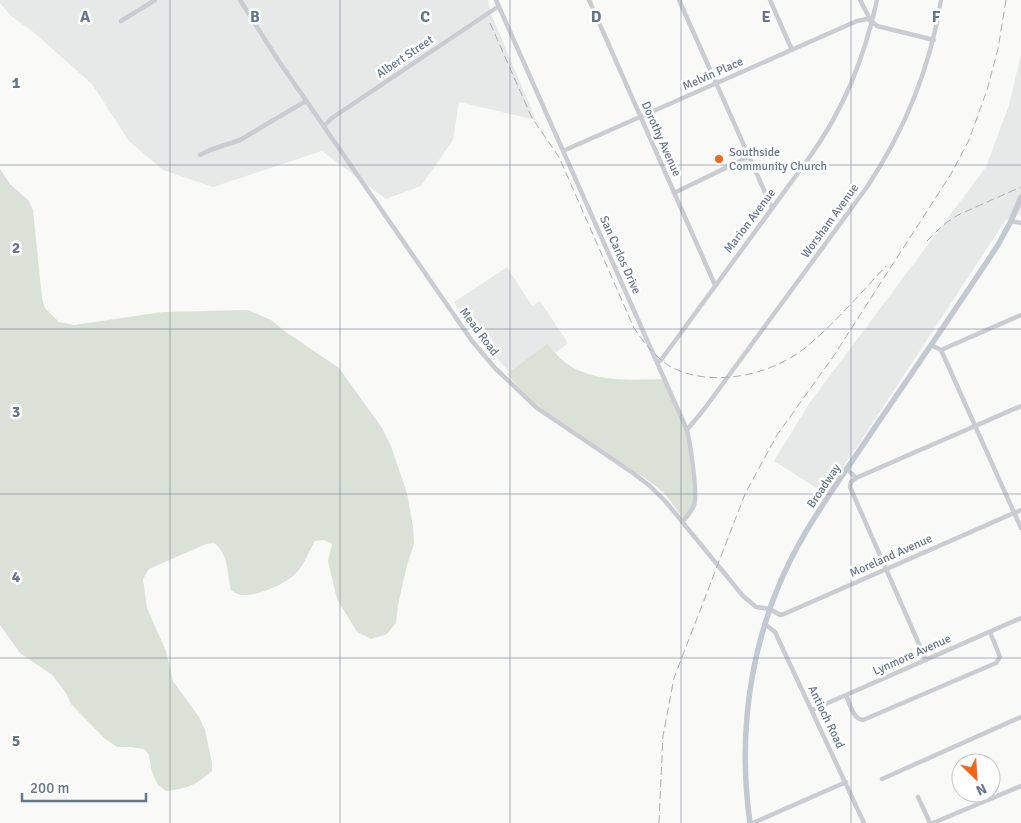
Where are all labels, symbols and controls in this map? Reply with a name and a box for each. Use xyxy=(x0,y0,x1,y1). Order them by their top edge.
text: A xyxy=(80,7,91,27)
text: B xyxy=(250,7,260,27)
text: C xyxy=(420,7,430,27)
text: D xyxy=(591,7,602,27)
text: E xyxy=(761,7,771,27)
text: F xyxy=(932,7,941,27)
street label: Albert Street xyxy=(374,32,436,82)
street label: Melvin Place xyxy=(680,54,746,94)
text: 1 xyxy=(12,73,21,93)
street label: Dorothy Avenue xyxy=(638,99,684,179)
place label: Southside Community Church xyxy=(729,145,827,174)
marker: Southside Community Church xyxy=(713,153,725,165)
street label: Worsham Avenue xyxy=(798,181,862,261)
street label: Marion Avenue xyxy=(721,186,779,256)
street label: San Carlos Drive xyxy=(596,214,644,296)
text: 2 xyxy=(12,238,20,258)
street label: Mead Road xyxy=(456,305,502,359)
text: 3 xyxy=(12,402,20,422)
street label: Broadway xyxy=(804,461,844,511)
street label: Moreland Avenue xyxy=(847,531,935,581)
text: 4 xyxy=(12,567,21,587)
street label: Lynmore Avenue xyxy=(871,631,953,679)
street label: Antioch Road xyxy=(804,683,848,751)
text: 5 xyxy=(12,731,20,751)
north arrow xyxy=(951,753,1001,803)
scale bar xyxy=(22,770,146,802)
text: 200 m xyxy=(30,779,70,797)
text: N xyxy=(973,780,989,799)

